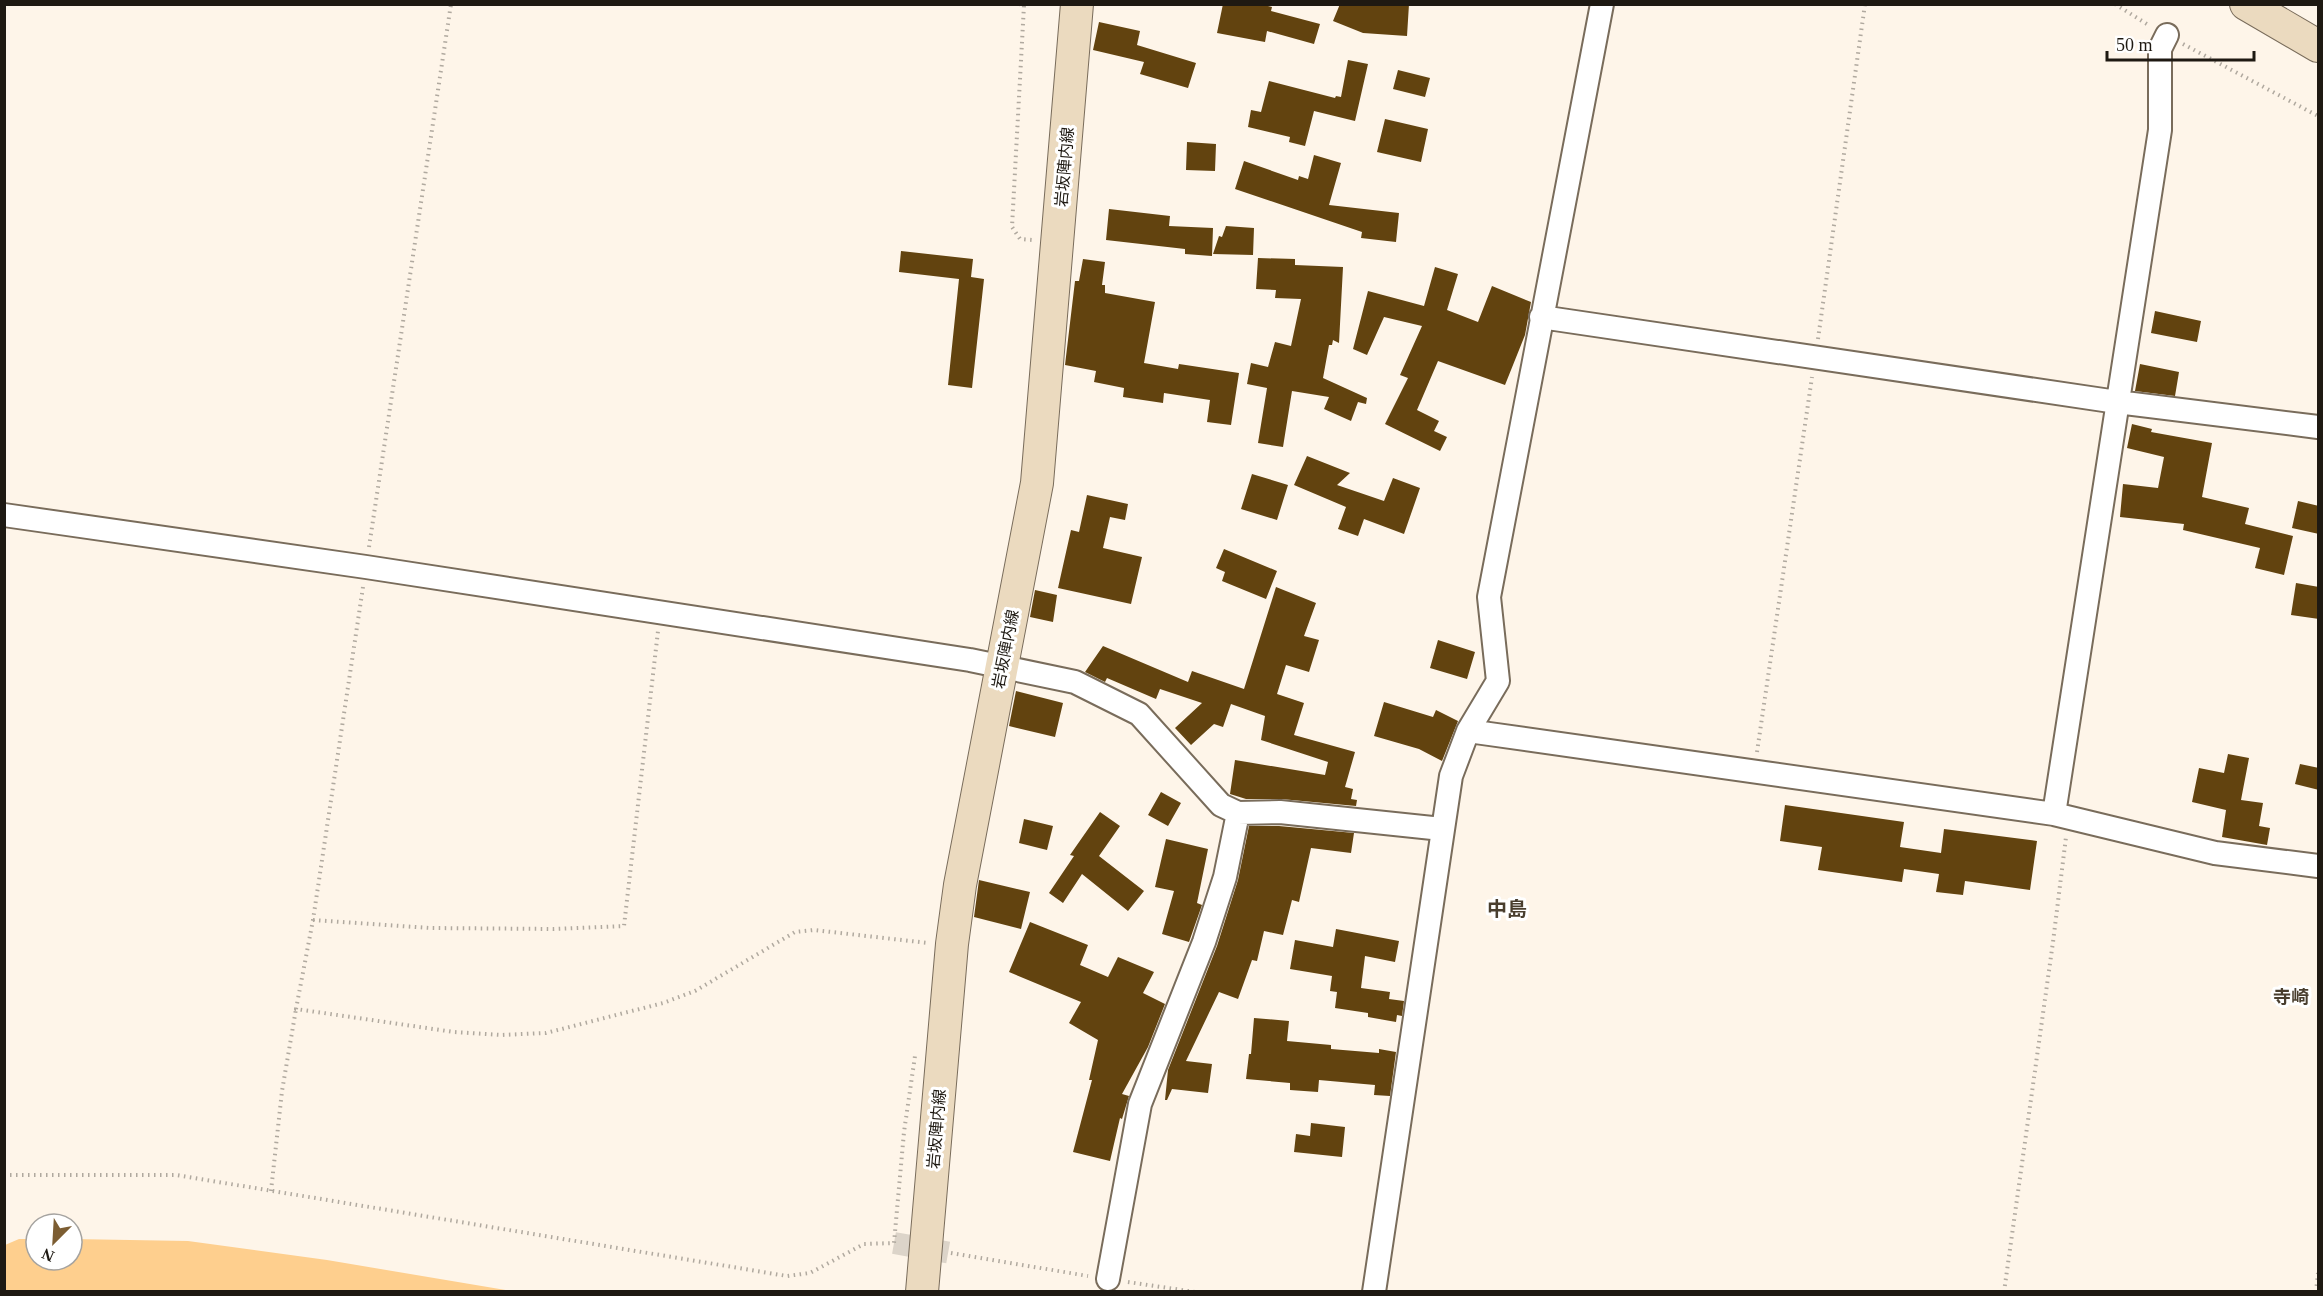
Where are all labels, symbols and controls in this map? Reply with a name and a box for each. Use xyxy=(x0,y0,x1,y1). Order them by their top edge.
scale bar xyxy=(2107,24,2254,62)
text: 50 m xyxy=(2116,35,2153,55)
street label: 岩坂陣内線 xyxy=(1053,126,1076,208)
street label: 岩坂陣内線 xyxy=(990,608,1021,690)
district label: 中島 xyxy=(1487,898,1527,920)
district label: 寺崎 xyxy=(2273,987,2309,1007)
street label: 岩坂陣内線 xyxy=(925,1088,948,1170)
north arrow xyxy=(24,1212,84,1272)
text: N xyxy=(39,1245,57,1265)

